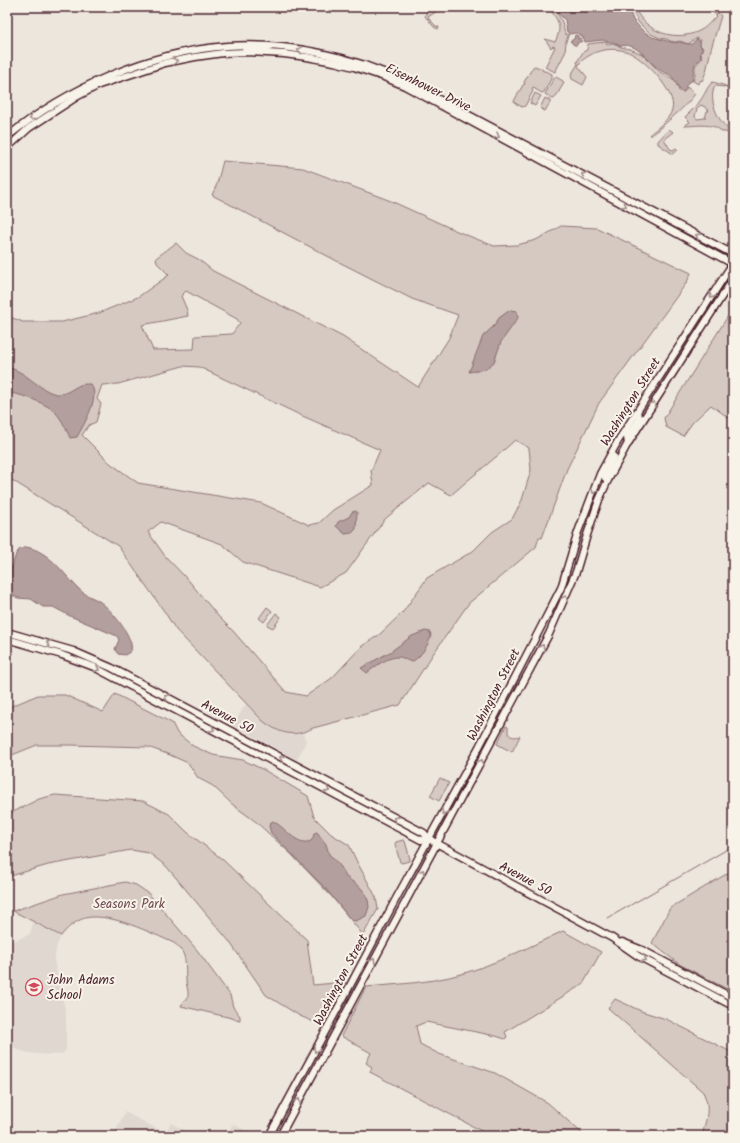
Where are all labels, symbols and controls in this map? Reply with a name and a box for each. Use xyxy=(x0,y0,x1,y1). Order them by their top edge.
one-way arrow xyxy=(297,46,303,54)
one-way arrow xyxy=(172,58,178,66)
street label: Eisenhower Drive xyxy=(382,58,475,118)
one-way arrow xyxy=(29,113,36,121)
one-way arrow xyxy=(493,131,500,138)
one-way arrow xyxy=(580,172,588,179)
one-way arrow xyxy=(619,200,627,207)
one-way arrow xyxy=(695,233,703,240)
one-way arrow xyxy=(709,292,716,299)
street label: Washington Street xyxy=(595,353,667,450)
one-way arrow xyxy=(649,402,656,409)
one-way arrow xyxy=(590,487,598,494)
one-way arrow xyxy=(560,595,568,602)
one-way arrow xyxy=(45,639,52,648)
street label: Washington Street xyxy=(462,644,527,745)
one-way arrow xyxy=(537,644,545,651)
one-way arrow xyxy=(93,664,100,672)
one-way arrow xyxy=(164,694,171,701)
street label: Avenue 50 xyxy=(197,694,258,740)
one-way arrow xyxy=(208,724,215,732)
one-way arrow xyxy=(278,755,286,762)
one-way arrow xyxy=(476,758,483,766)
one-way arrow xyxy=(323,785,330,793)
one-way arrow xyxy=(441,808,449,815)
one-way arrow xyxy=(393,816,401,823)
street label: Avenue 50 xyxy=(495,856,556,902)
one-way arrow xyxy=(417,868,425,876)
park label: Seasons Park xyxy=(93,894,166,915)
street label: Washington Street xyxy=(308,930,374,1030)
one-way arrow xyxy=(640,955,647,962)
one-way arrow xyxy=(369,958,376,965)
place label: John Adams School xyxy=(47,970,115,1006)
school or university icon: John Adams School xyxy=(24,977,44,997)
one-way arrow xyxy=(314,1045,321,1053)
one-way arrow xyxy=(293,1098,301,1106)

